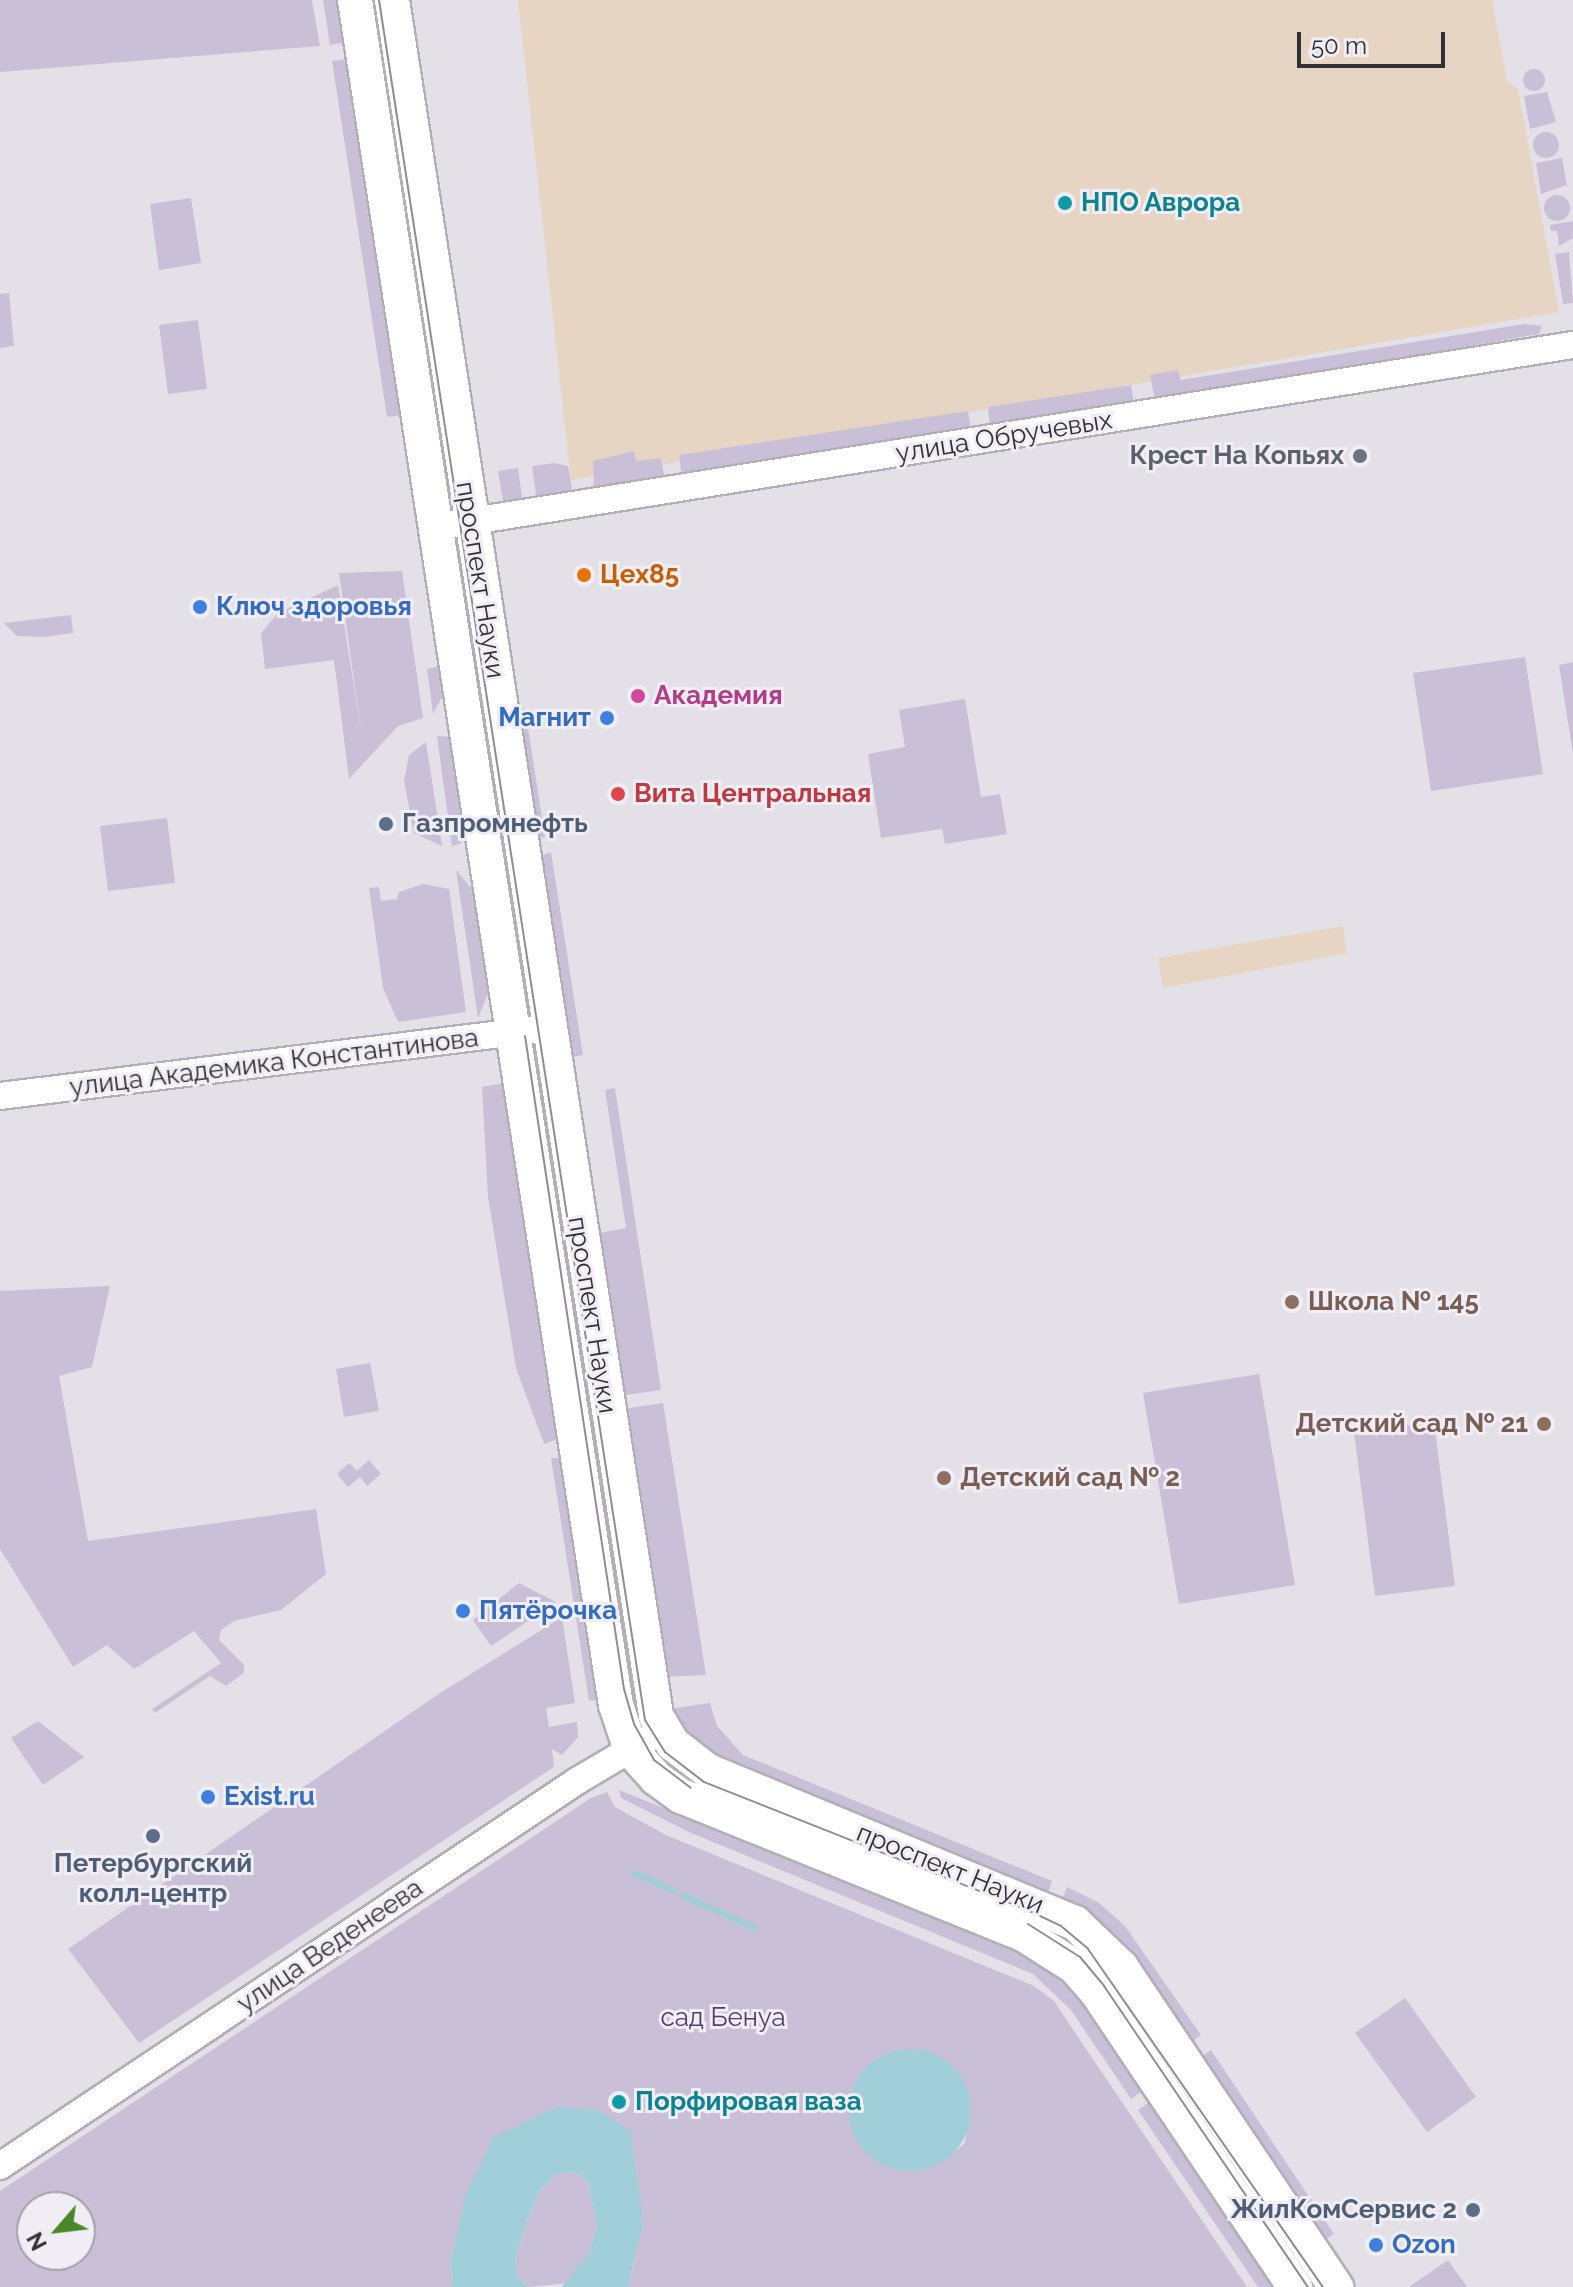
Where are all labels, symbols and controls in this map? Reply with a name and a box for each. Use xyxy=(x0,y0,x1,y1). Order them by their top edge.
scale bar xyxy=(1301,16,1449,66)
text: 50 m xyxy=(1311,31,1367,60)
place label: НПО Аврора xyxy=(1081,187,1241,219)
marker: НПО Аврора xyxy=(1056,194,1074,212)
street label: улица Обручевых xyxy=(894,405,1114,469)
place label: Крест На Копьях xyxy=(1130,440,1344,472)
marker: Крест На Копьях xyxy=(1351,447,1369,465)
street label: проспект Науки xyxy=(449,479,511,681)
place label: Цех85 xyxy=(600,559,679,591)
marker: Цех85 xyxy=(575,566,593,584)
place label: Ключ здоровья xyxy=(216,591,412,623)
marker: Ключ здоровья xyxy=(191,598,209,616)
place label: Академия xyxy=(654,680,783,712)
marker: Академия xyxy=(629,687,647,705)
place label: Магнит xyxy=(498,702,591,734)
marker: Магнит xyxy=(598,709,616,727)
place label: Вита Центральная xyxy=(634,778,871,810)
marker: Вита Центральная xyxy=(609,785,627,803)
place label: Газпромнефть xyxy=(402,808,588,840)
marker: Газпромнефть xyxy=(377,815,395,833)
street label: улица Академика Константинова xyxy=(67,1022,481,1104)
street label: проспект Науки xyxy=(561,1214,623,1416)
place label: Школа № 145 xyxy=(1308,1286,1479,1318)
marker: Школа № 145 xyxy=(1283,1293,1301,1311)
place label: Детский сад № 21 xyxy=(1295,1408,1528,1440)
marker: Детский сад № 21 xyxy=(1535,1415,1553,1433)
place label: Детский сад № 2 xyxy=(960,1462,1180,1494)
marker: Детский сад № 2 xyxy=(935,1469,953,1487)
place label: Пятёрочка xyxy=(479,1595,617,1627)
marker: Пятёрочка xyxy=(454,1602,472,1620)
place label: Exist.ru xyxy=(224,1781,315,1813)
marker: Exist.ru xyxy=(199,1788,217,1806)
street label: проспект Науки xyxy=(852,1817,1048,1921)
marker: Петербургский колл-центр xyxy=(144,1827,162,1845)
place label: Петербургский колл-центр xyxy=(54,1848,252,1910)
street label: улица Веденеева xyxy=(231,1872,429,2020)
park label: сад Бенуа xyxy=(660,2002,786,2034)
place label: Порфировая ваза xyxy=(635,2086,862,2118)
marker: Порфировая ваза xyxy=(610,2093,628,2111)
north arrow xyxy=(16,2191,96,2271)
place label: ЖилКомСервис 2 xyxy=(1230,2194,1457,2226)
marker: ЖилКомСервис 2 xyxy=(1464,2201,1482,2219)
text: N xyxy=(21,2228,52,2255)
place label: Ozon xyxy=(1392,2229,1456,2261)
marker: Ozon xyxy=(1367,2236,1385,2254)

